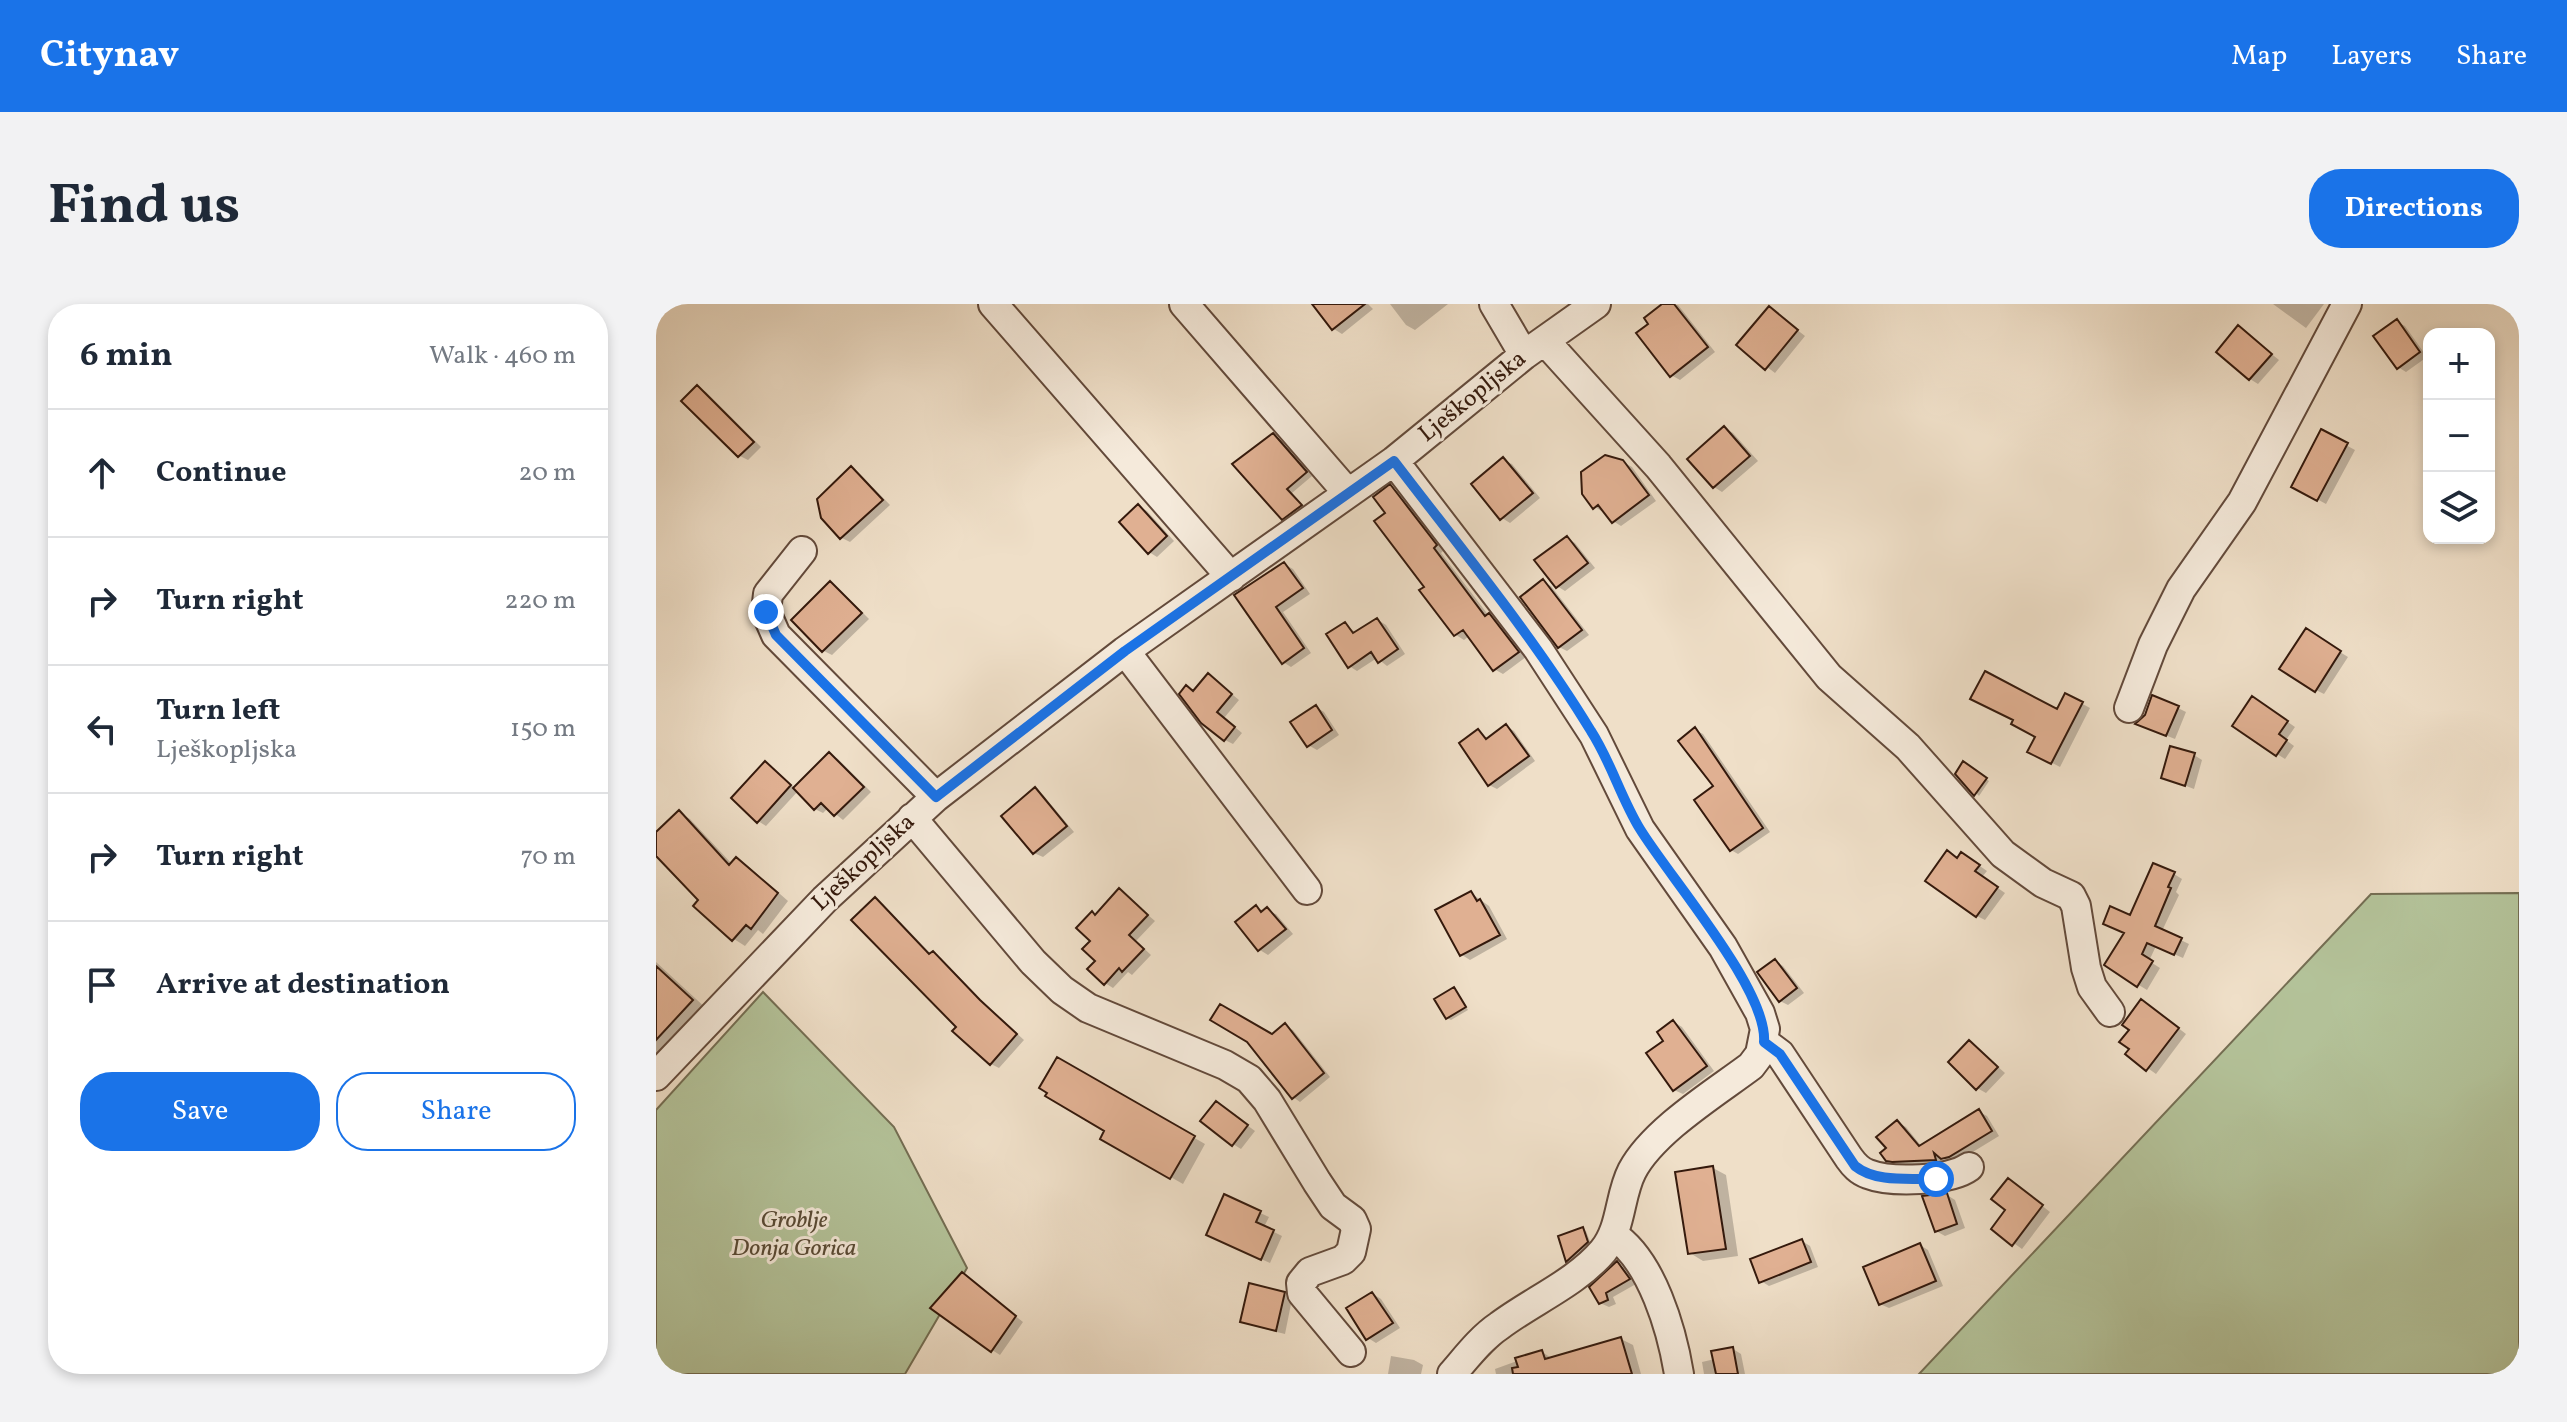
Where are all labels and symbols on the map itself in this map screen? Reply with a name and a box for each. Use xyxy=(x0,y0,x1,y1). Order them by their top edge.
street label: Lješkopljska xyxy=(1412,343,1534,451)
route end xyxy=(748,594,784,630)
street label: Lješkopljska xyxy=(805,806,923,920)
route start xyxy=(1918,1161,1954,1197)
park label: Groblje Donja Gorica xyxy=(732,1204,856,1266)

